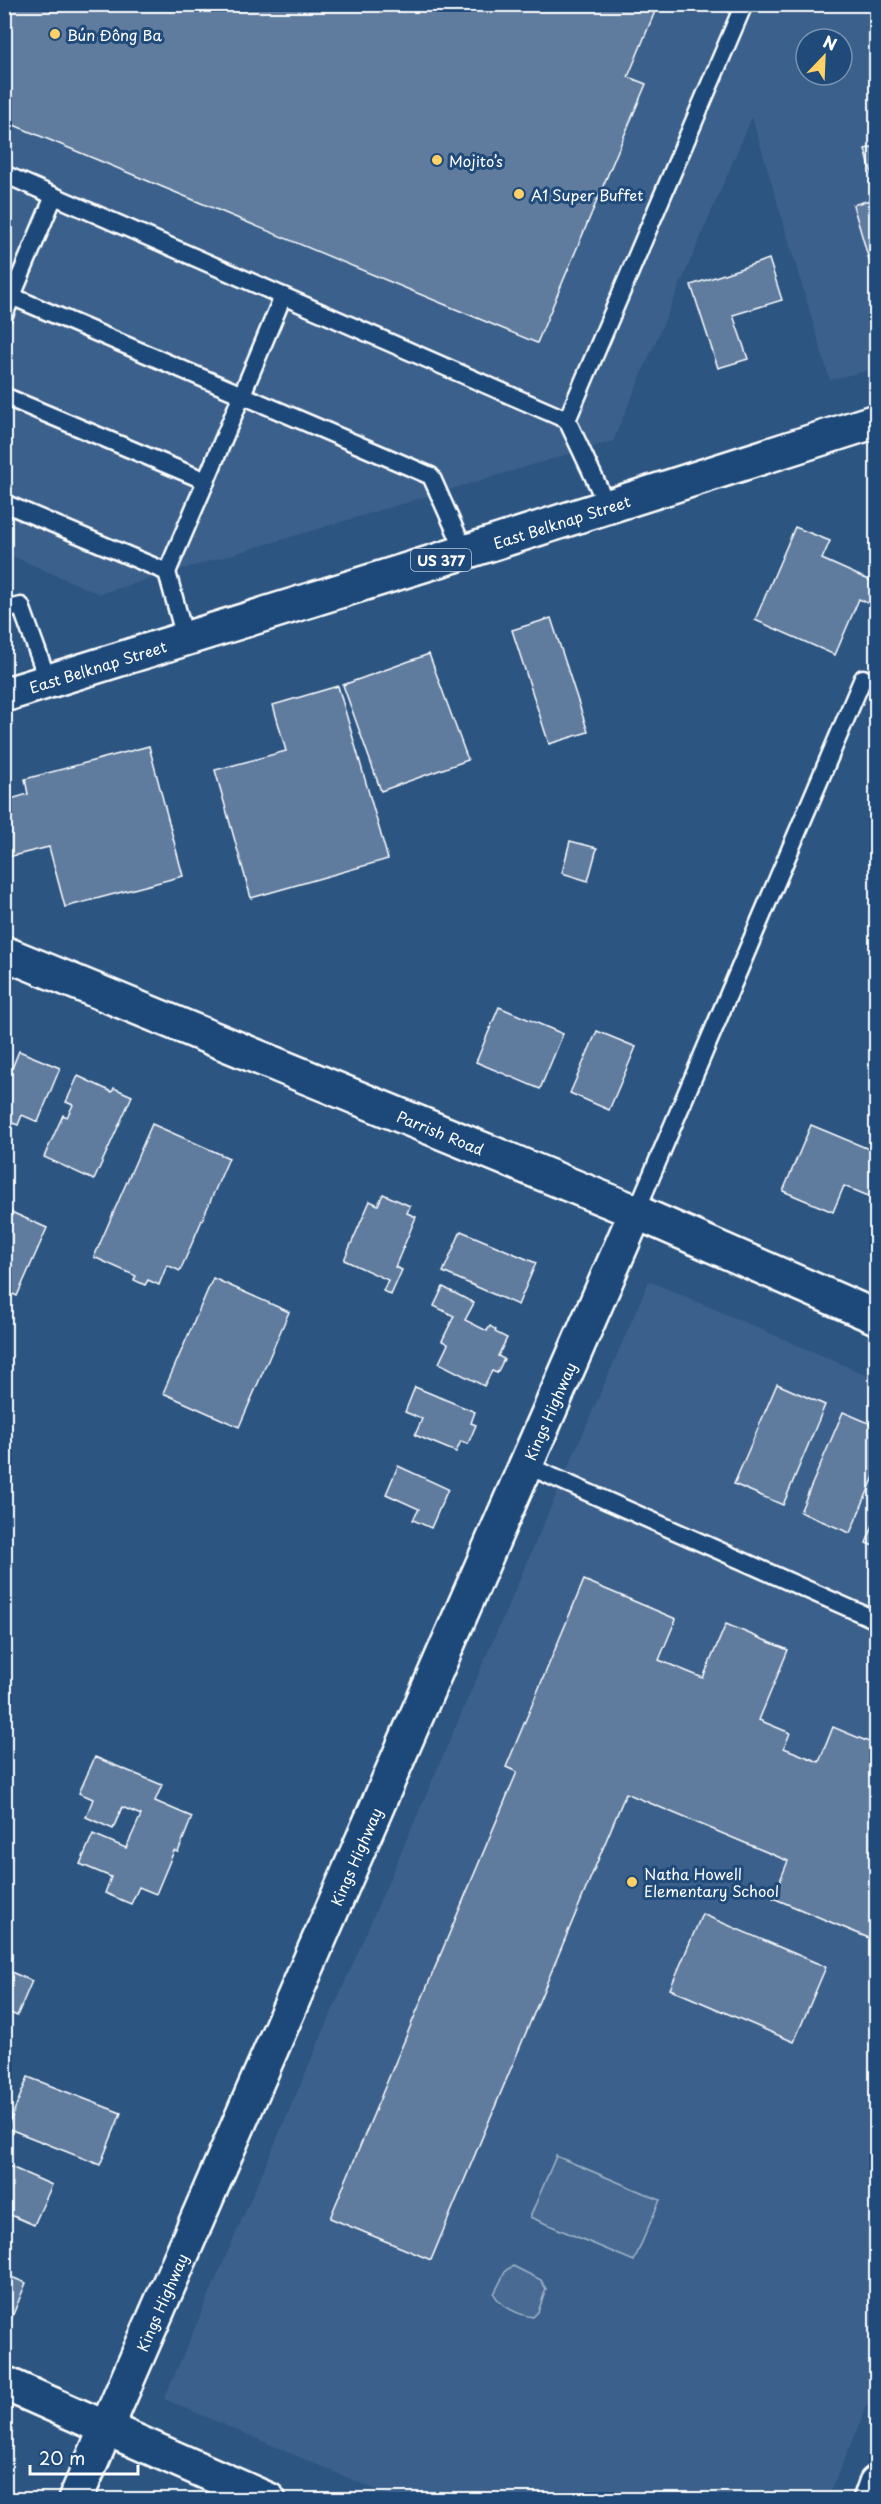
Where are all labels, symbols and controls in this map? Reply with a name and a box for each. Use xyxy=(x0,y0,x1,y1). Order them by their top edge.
place label: Bún Đông Ba xyxy=(67,23,163,46)
marker: Bún Đông Ba xyxy=(48,27,62,41)
north arrow xyxy=(794,27,854,87)
text: N xyxy=(820,29,841,56)
place label: Mojito’s xyxy=(449,149,503,172)
marker: Mojito’s xyxy=(430,153,444,167)
place label: A1 Super Buffet xyxy=(531,183,643,206)
marker: A1 Super Buffet xyxy=(512,187,526,201)
street label: East Belknap Street xyxy=(490,489,633,554)
road number: US 377 xyxy=(411,549,471,571)
street label: East Belknap Street xyxy=(26,634,169,698)
street label: Parrish Road xyxy=(394,1104,488,1160)
street label: Kings Highway xyxy=(518,1358,581,1464)
street label: Kings Highway xyxy=(324,1804,387,1909)
place label: Natha Howell Elementary School xyxy=(644,1862,779,1902)
marker: Natha Howell Elementary School xyxy=(625,1875,639,1889)
street label: Kings Highway xyxy=(130,2249,193,2355)
scale bar xyxy=(30,2438,138,2476)
text: 20 m xyxy=(39,2444,85,2471)

